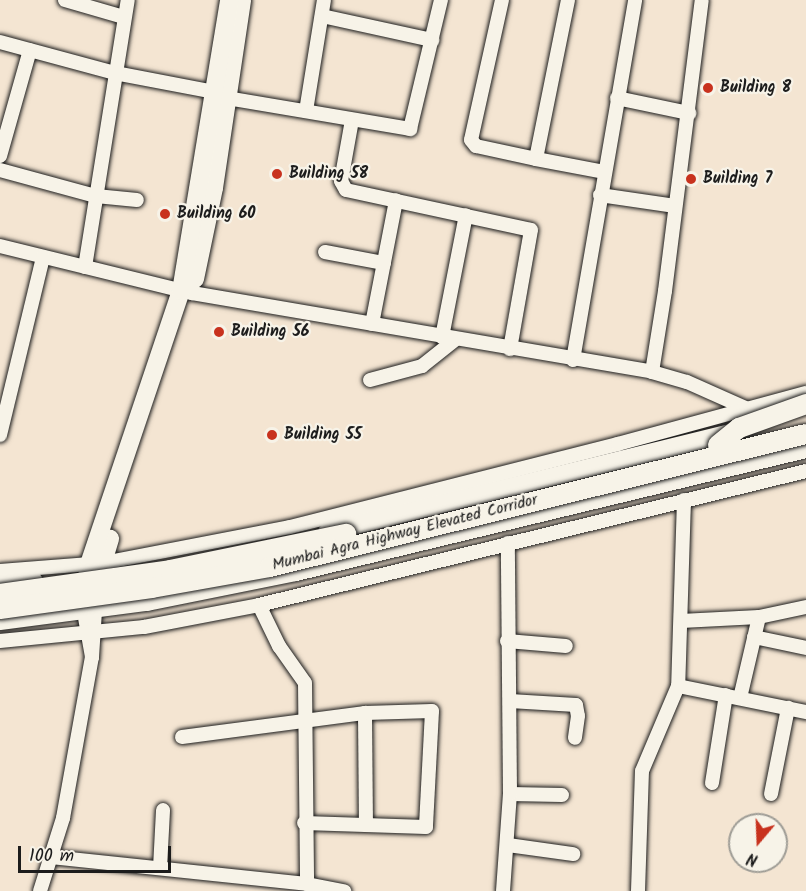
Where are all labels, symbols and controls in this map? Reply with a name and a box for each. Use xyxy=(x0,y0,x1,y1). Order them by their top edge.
place label: Building 8 xyxy=(720,78,791,98)
marker: Building 8 xyxy=(701,81,715,95)
place label: Building 58 xyxy=(289,164,368,184)
marker: Building 58 xyxy=(270,167,284,181)
place label: Building 7 xyxy=(703,169,772,189)
marker: Building 7 xyxy=(684,172,698,186)
place label: Building 60 xyxy=(177,204,256,224)
marker: Building 60 xyxy=(158,207,172,221)
place label: Building 56 xyxy=(231,322,309,342)
marker: Building 56 xyxy=(212,325,226,339)
place label: Building 55 xyxy=(284,425,362,445)
marker: Building 55 xyxy=(265,428,279,442)
street label: Mumbai Agra Highway Elevated Corridor xyxy=(270,491,540,575)
north arrow xyxy=(728,813,788,873)
scale bar xyxy=(21,834,174,872)
text: 100 m xyxy=(29,842,74,871)
text: N xyxy=(744,845,761,872)

